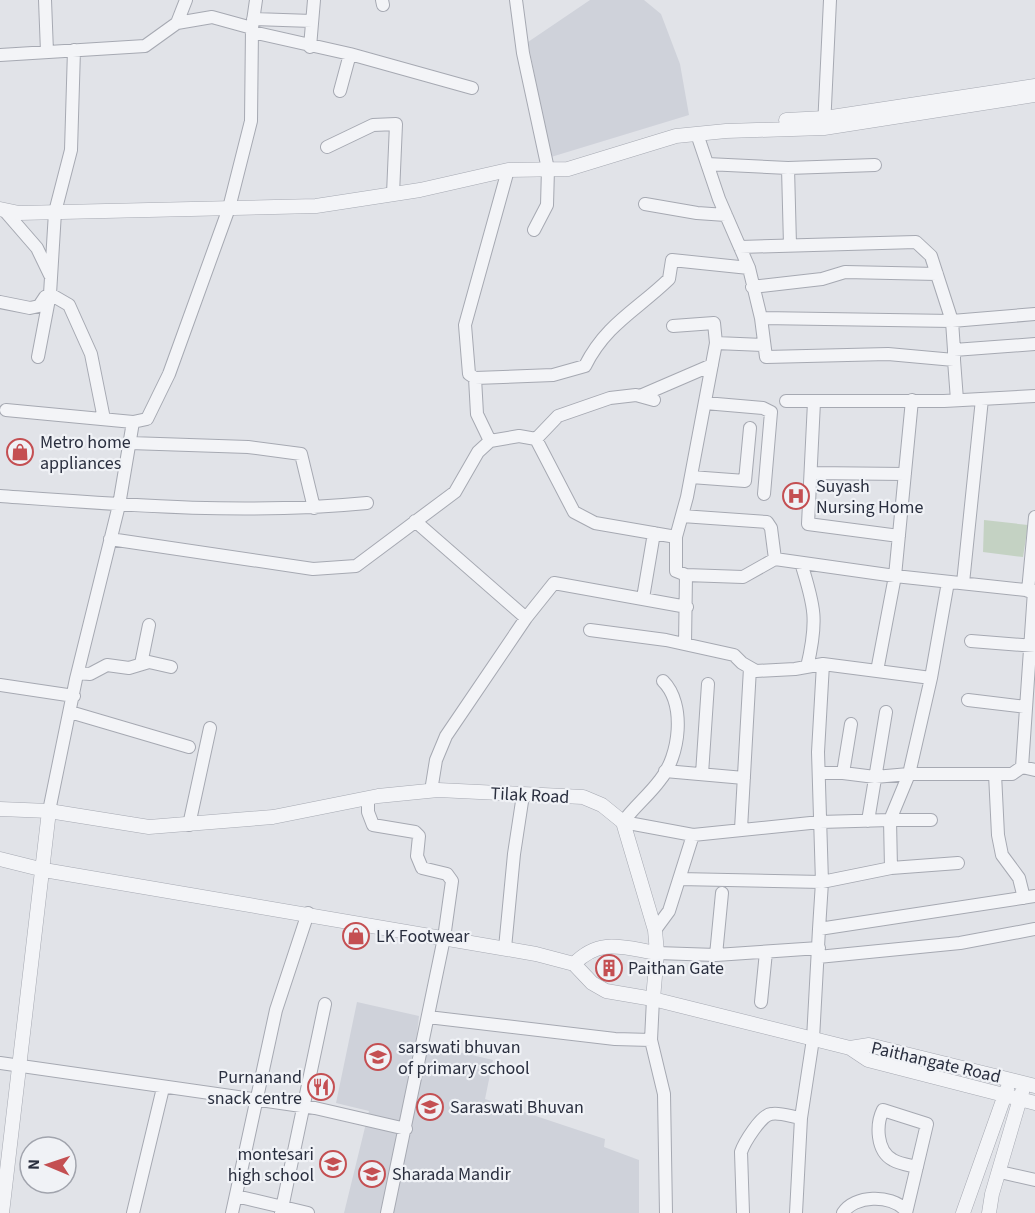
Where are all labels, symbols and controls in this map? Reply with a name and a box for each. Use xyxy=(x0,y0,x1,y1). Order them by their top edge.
place label: Metro home appliances xyxy=(40,430,131,476)
shop icon: Metro home appliances xyxy=(5,437,35,467)
place label: Suyash Nursing Home xyxy=(816,474,924,520)
hospital icon: Suyash Nursing Home xyxy=(781,481,811,511)
street label: Tilak Road xyxy=(490,781,570,810)
shop icon: LK Footwear xyxy=(341,921,371,951)
place label: LK Footwear xyxy=(376,924,470,949)
building icon: Paithan Gate xyxy=(594,953,624,983)
place label: Paithan Gate xyxy=(628,956,724,981)
place label: sarswati bhuvan of primary school xyxy=(398,1035,530,1081)
street label: Paithangate Road xyxy=(869,1035,1003,1090)
school or university icon: sarswati bhuvan of primary school xyxy=(363,1042,393,1072)
place label: Purnanand snack centre xyxy=(207,1065,302,1111)
restaurant icon: Purnanand snack centre xyxy=(306,1072,336,1102)
school or university icon: Saraswati Bhuvan xyxy=(415,1092,445,1122)
place label: Saraswati Bhuvan xyxy=(450,1095,584,1120)
north arrow xyxy=(18,1135,78,1195)
place label: montesari high school xyxy=(228,1142,314,1188)
school or university icon: montesari high school xyxy=(318,1149,348,1179)
text: N xyxy=(23,1159,45,1170)
school or university icon: Sharada Mandir xyxy=(357,1159,387,1189)
place label: Sharada Mandir xyxy=(392,1162,511,1187)

